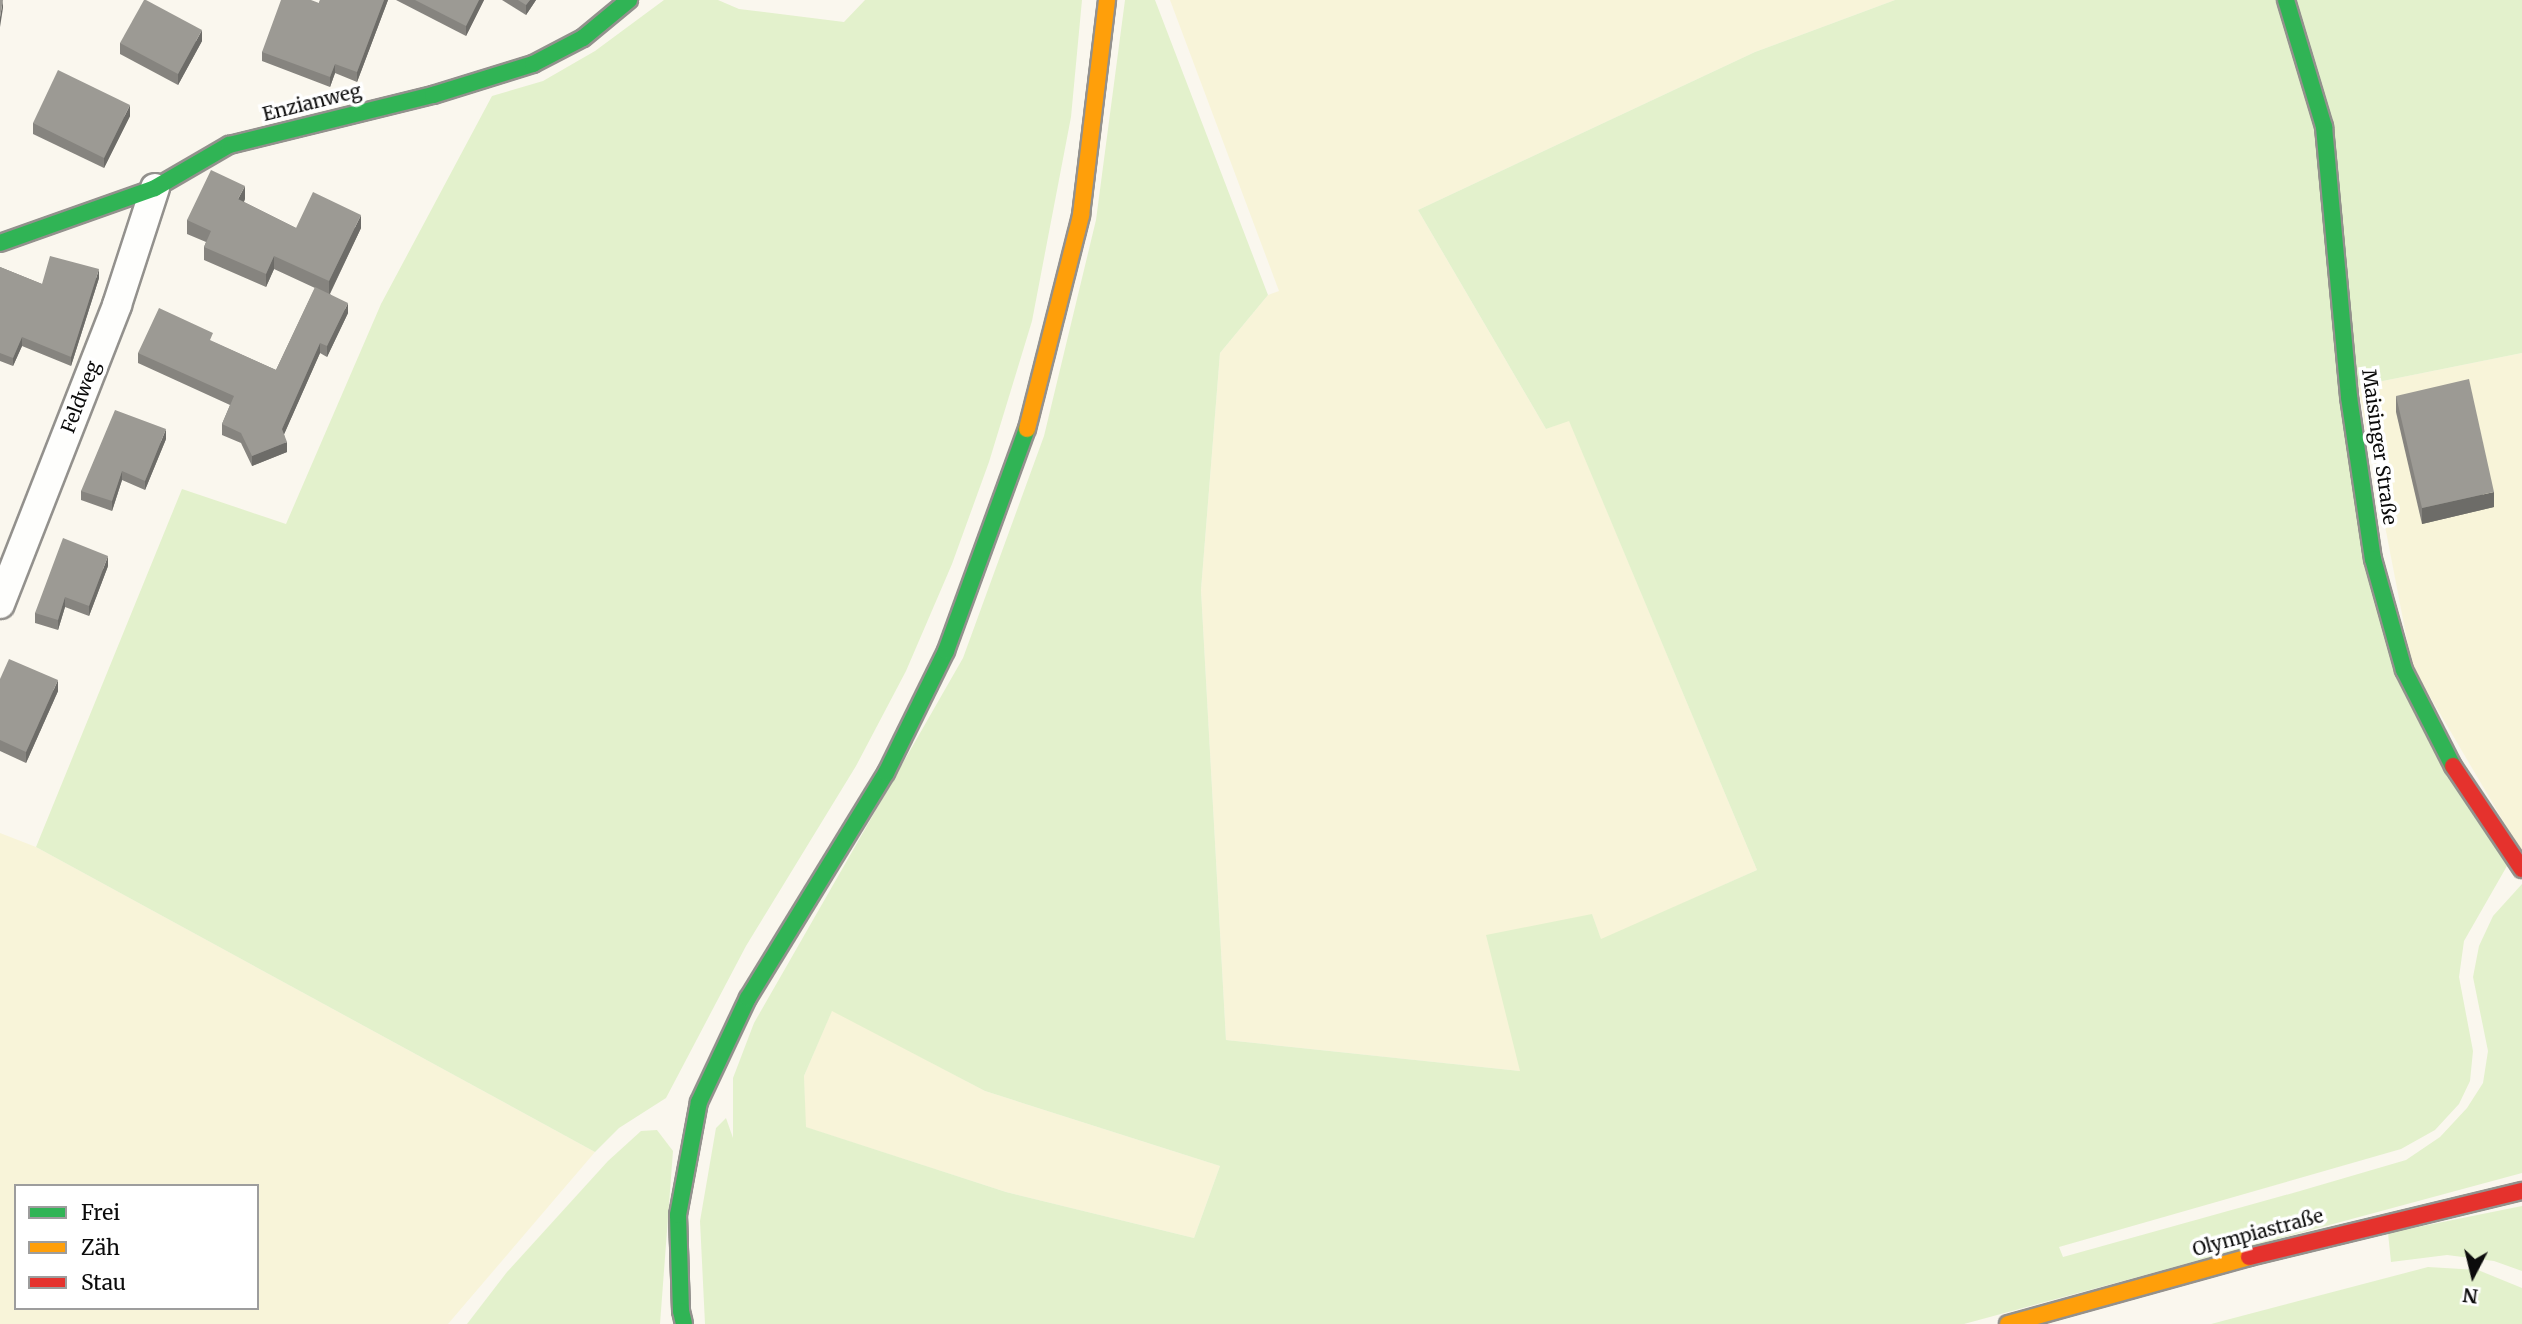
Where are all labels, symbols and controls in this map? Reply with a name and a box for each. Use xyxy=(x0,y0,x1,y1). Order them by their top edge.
street label: Enzianweg xyxy=(260,80,364,126)
street label: Feldweg xyxy=(57,358,105,436)
street label: Maisinger Straße xyxy=(2357,368,2401,526)
legend xyxy=(14,1184,259,1310)
text: Frei xyxy=(81,1199,120,1226)
street label: Olympiastraße xyxy=(2190,1205,2326,1261)
text: Zäh xyxy=(81,1234,120,1261)
north arrow xyxy=(2438,1240,2508,1310)
text: Stau xyxy=(81,1269,126,1296)
text: N xyxy=(2462,1283,2479,1309)

